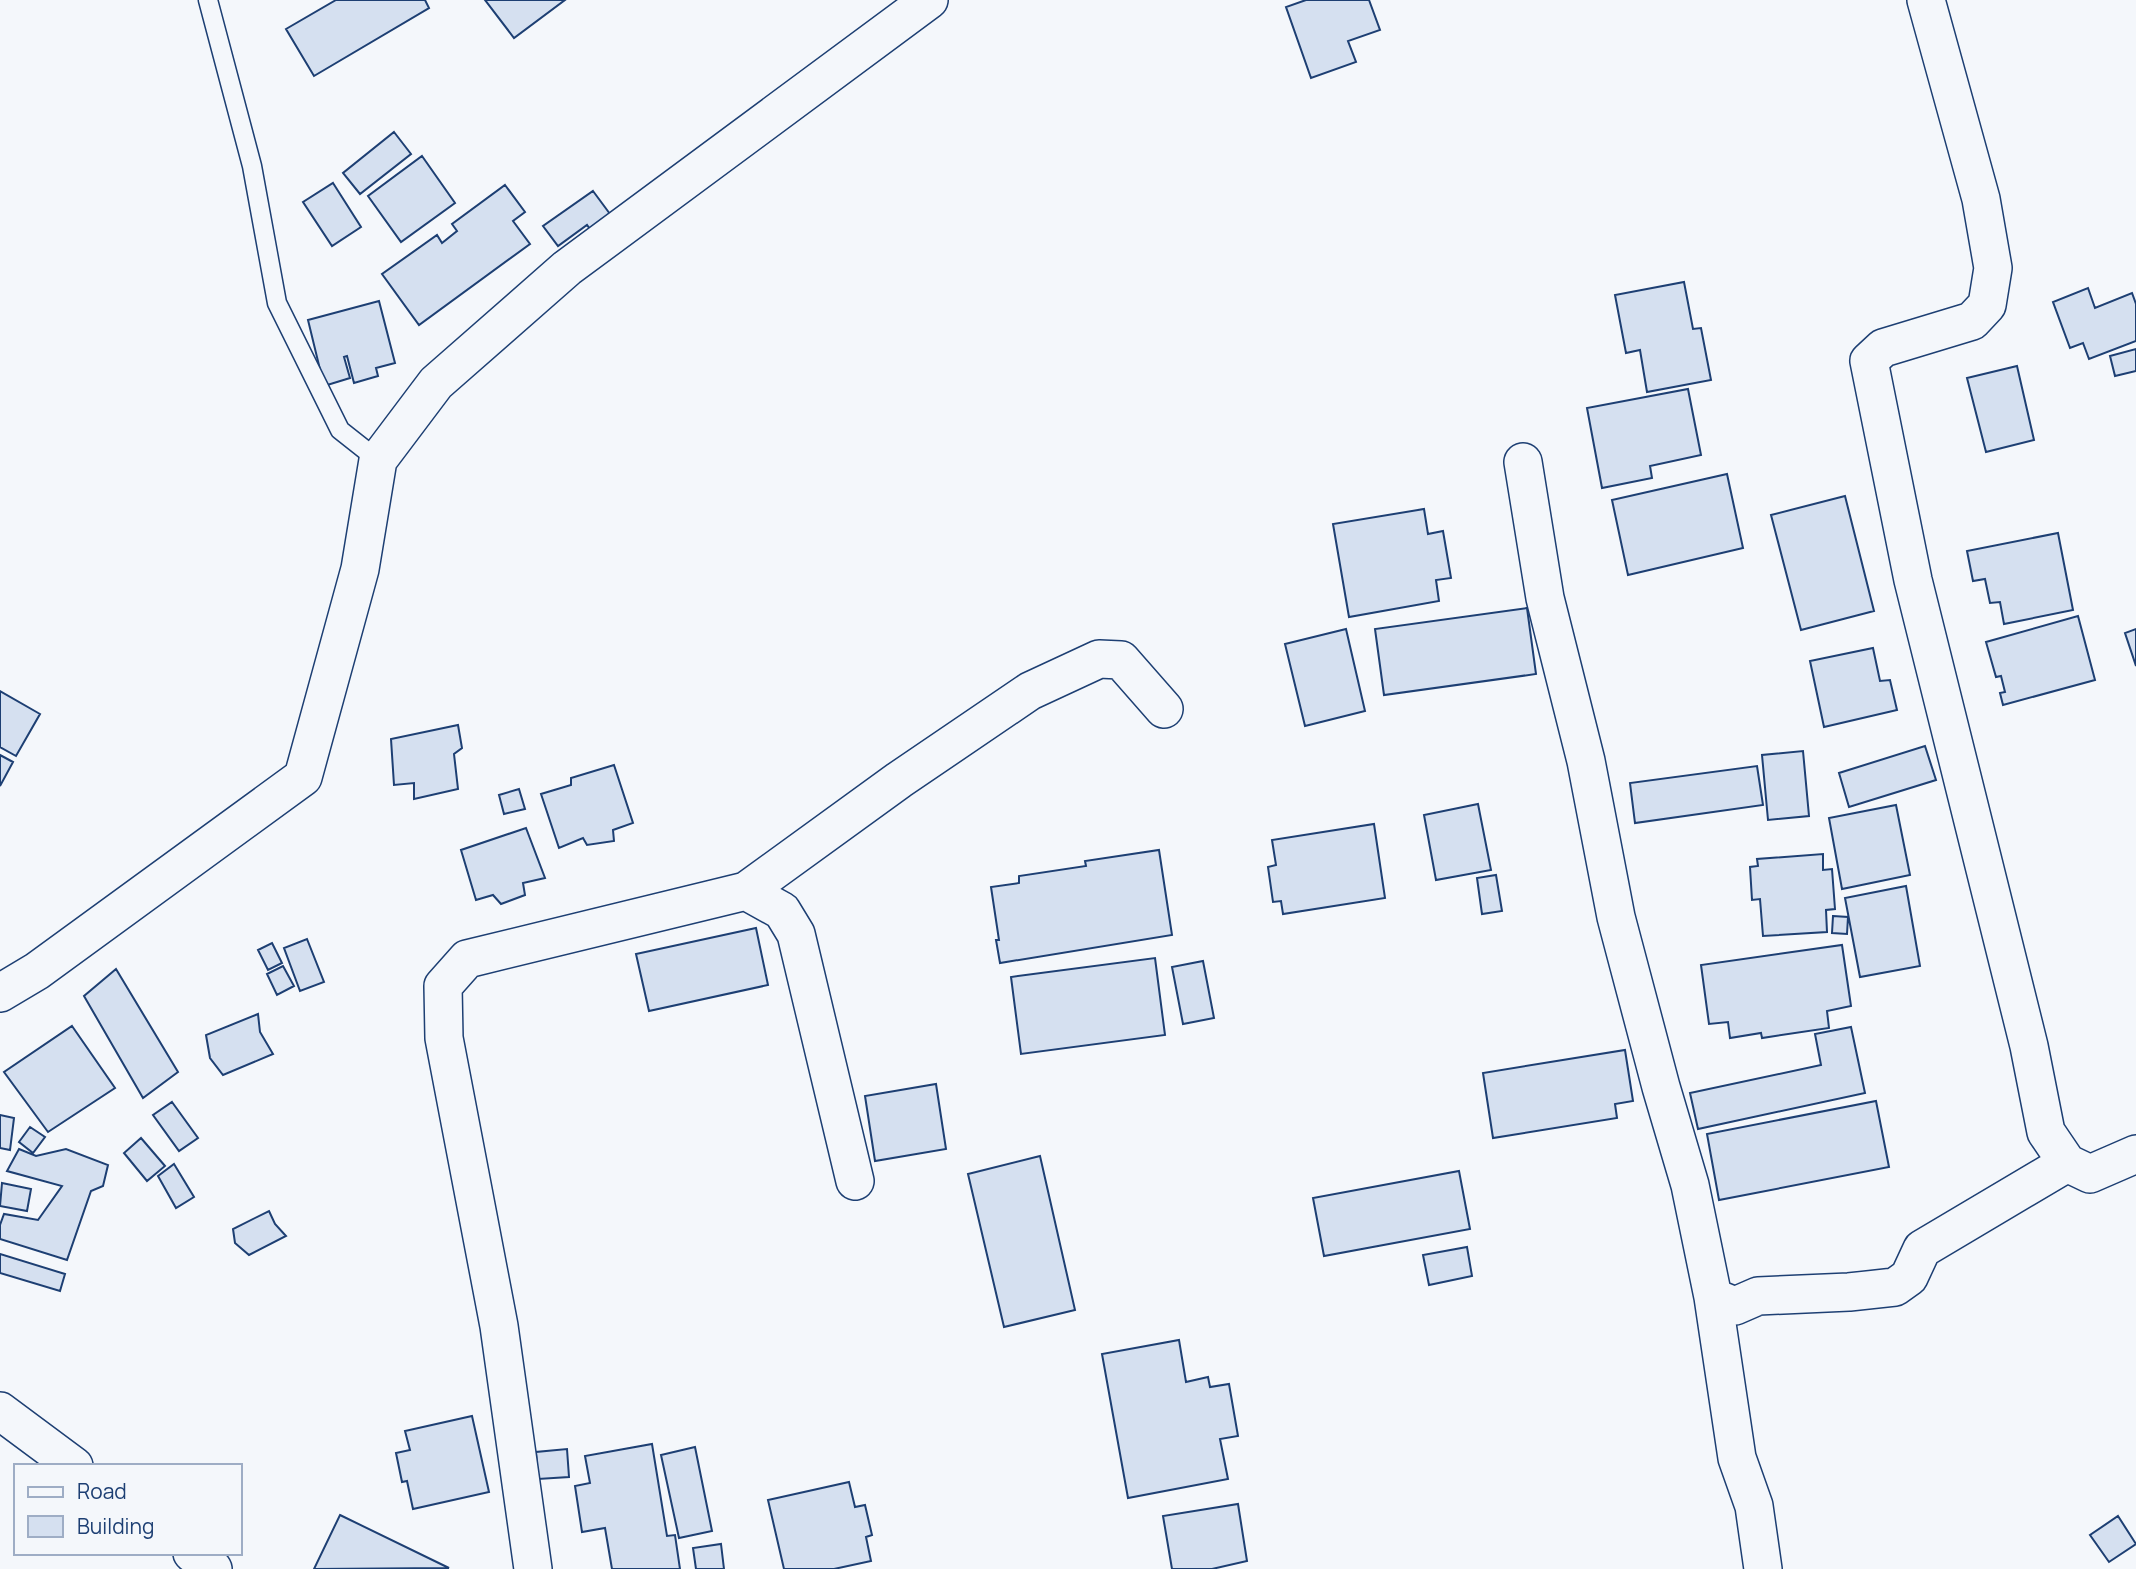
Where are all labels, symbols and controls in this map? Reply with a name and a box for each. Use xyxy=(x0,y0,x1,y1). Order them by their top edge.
legend xyxy=(14,1464,242,1555)
text: Road xyxy=(77,1477,127,1505)
text: Building xyxy=(77,1512,154,1540)

